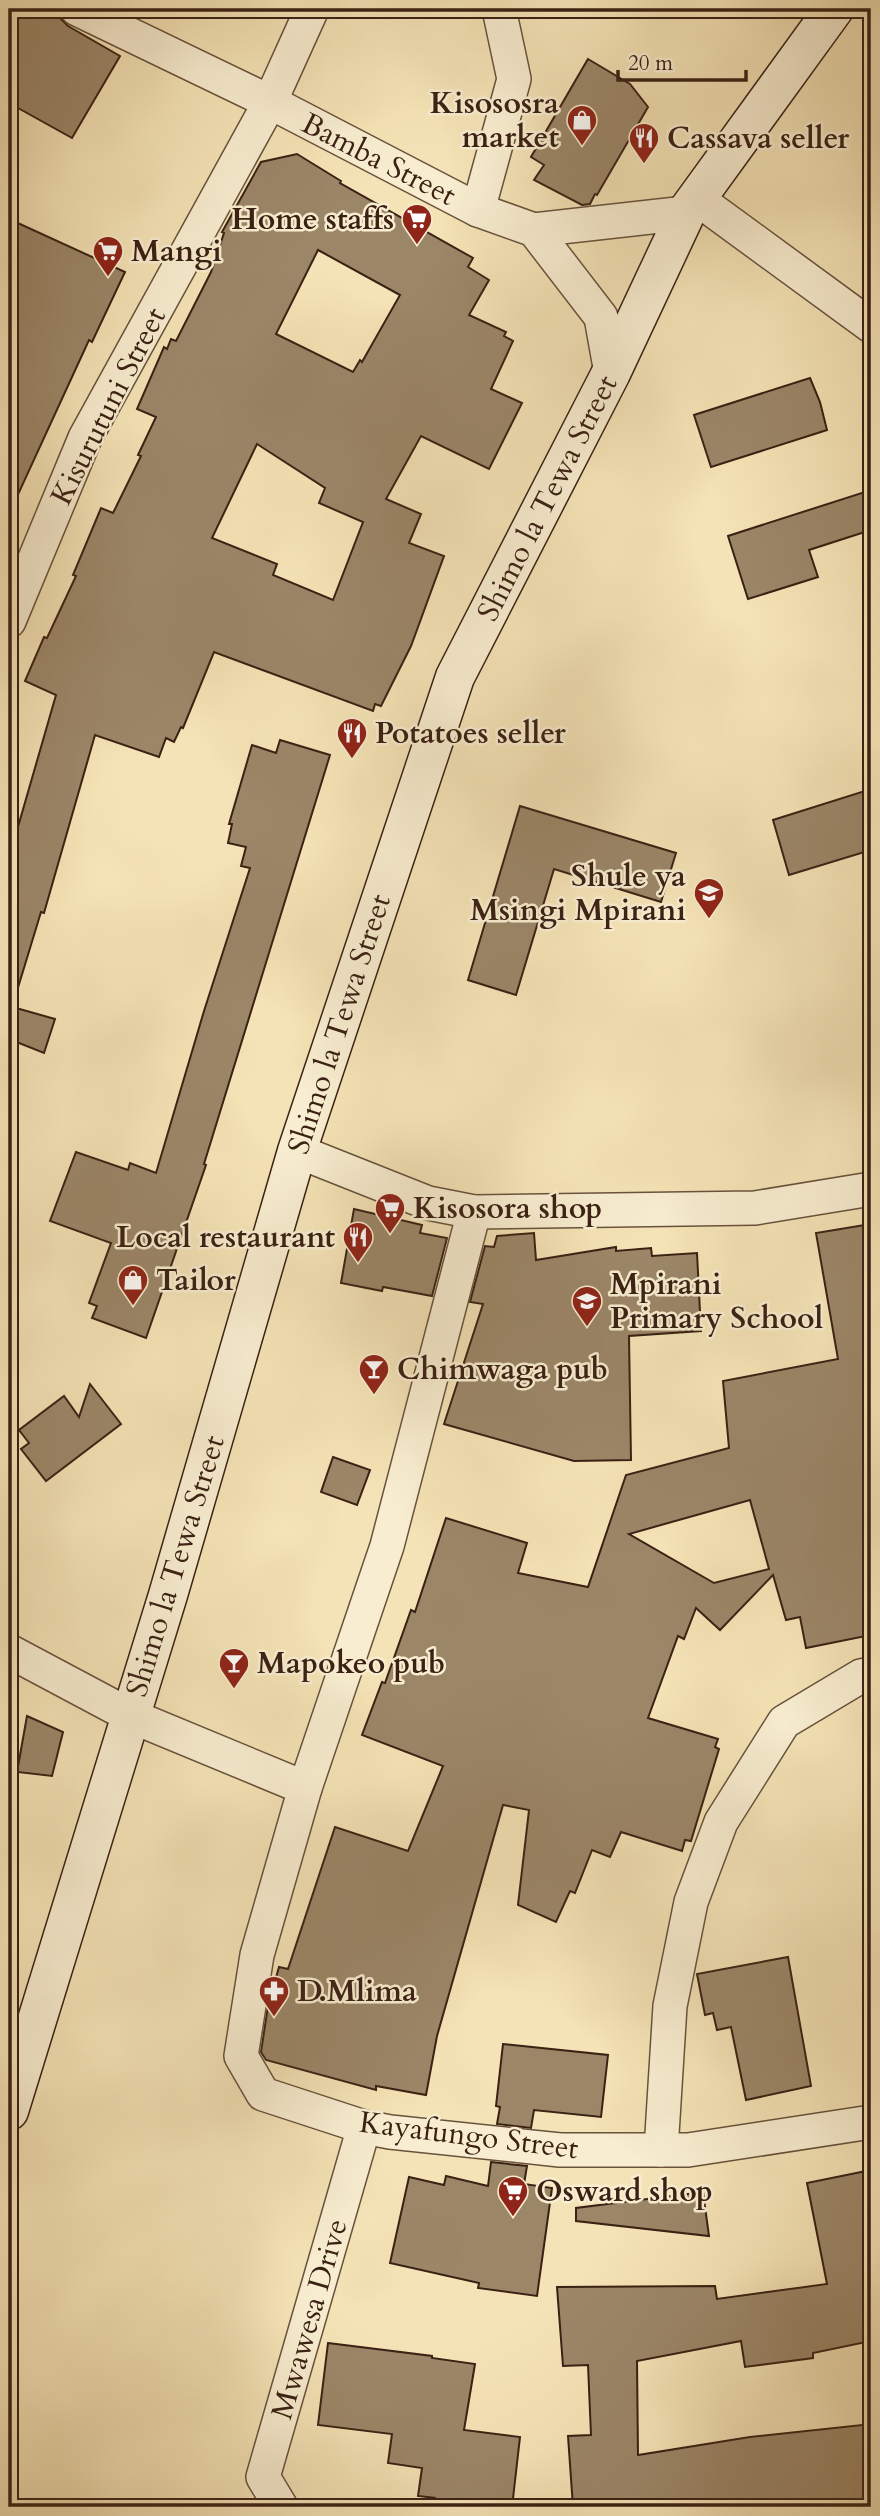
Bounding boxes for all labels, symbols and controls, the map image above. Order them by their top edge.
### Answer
scale bar [618,38,745,82]
text: 20 m [628,49,673,78]
place label: Kisososra market [430,83,559,158]
street label: Bamba Street [295,103,463,216]
shop icon: Kisososra market [565,103,599,147]
place label: Cassava seller [667,118,850,159]
restaurant icon: Cassava seller [627,121,661,165]
place label: Home staffs [231,199,394,240]
supermarket icon: Home staffs [400,202,434,246]
place label: Mangi [131,231,222,272]
supermarket icon: Mangi [91,234,125,278]
street label: Kisurutuni Street [41,300,176,512]
street label: Shimo la Tewa Street [468,368,627,628]
place label: Potatoes seller [375,713,567,754]
restaurant icon: Potatoes seller [335,716,369,760]
place label: Shule ya Msingi Mpirani [470,856,686,931]
school or university icon: Shule ya Msingi Mpirani [692,876,726,920]
street label: Shimo la Tewa Street [278,888,401,1159]
place label: Kisosora shop [413,1188,602,1229]
supermarket icon: Kisosora shop [373,1191,407,1235]
place label: Local restaurant [116,1217,335,1258]
restaurant icon: Local restaurant [341,1220,375,1264]
place label: Tailor [156,1260,237,1301]
shop icon: Tailor [116,1263,150,1307]
place label: Mpirani Primary School [610,1264,823,1339]
school or university icon: Mpirani Primary School [570,1284,604,1328]
place label: Chimwaga pub [397,1349,608,1390]
bar icon: Chimwaga pub [357,1352,391,1396]
street label: Shimo la Tewa Street [116,1430,235,1702]
place label: Mapokeo pub [257,1643,445,1684]
bar icon: Mapokeo pub [217,1646,251,1690]
place label: D.Mlima [297,1971,417,2012]
pharmacy icon: D.Mlima [257,1974,291,2018]
street label: Kayafungo Street [357,2102,581,2169]
place label: Osward shop [536,2171,713,2212]
supermarket icon: Osward shop [496,2174,530,2218]
street label: Mwawesa Drive [261,2214,358,2424]

